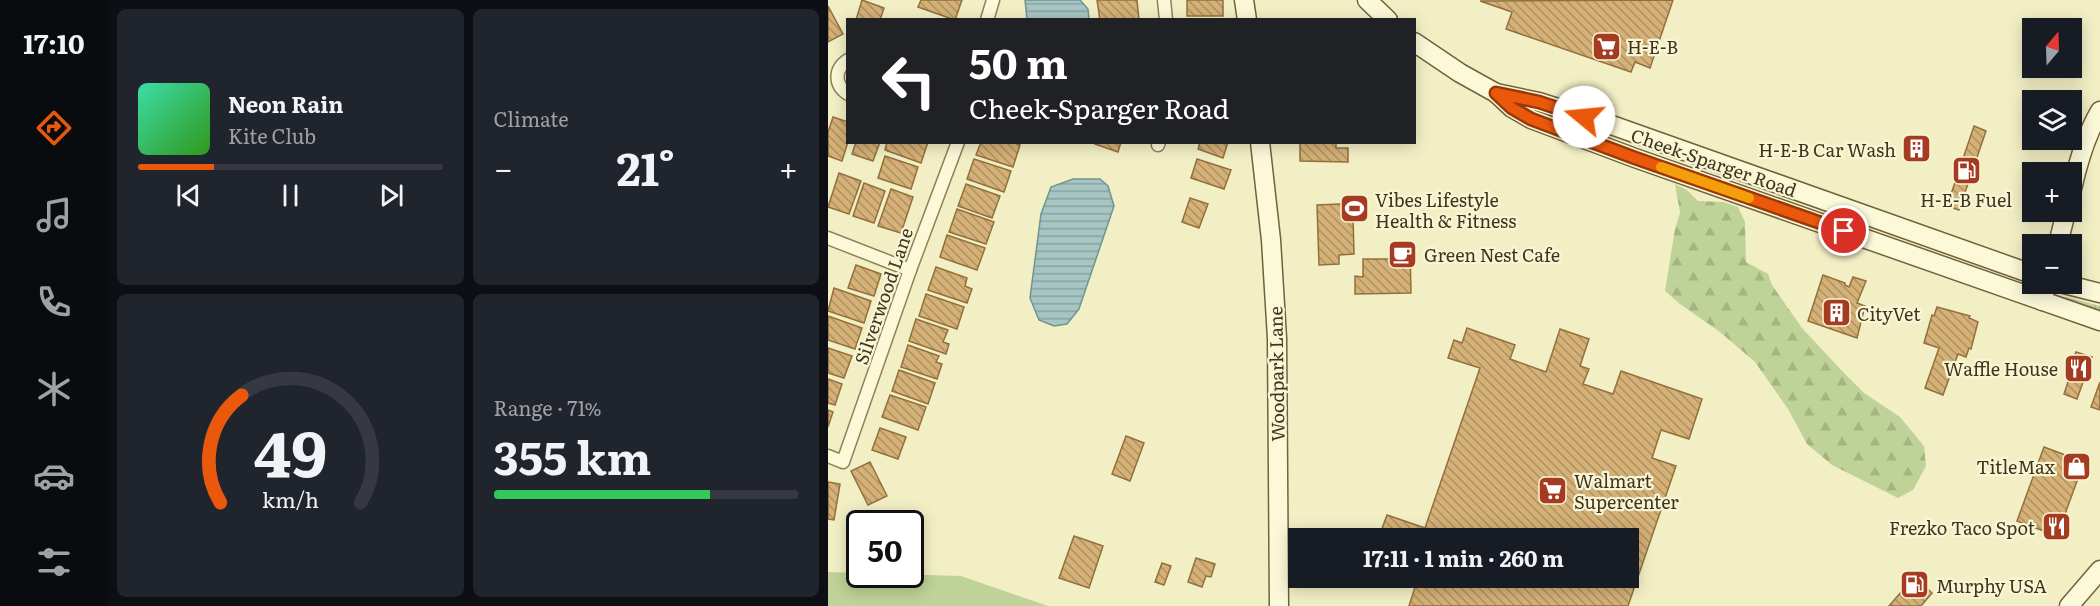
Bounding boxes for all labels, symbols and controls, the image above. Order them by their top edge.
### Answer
north arrow [2022,18,2082,78]
map controls [2022,18,2082,294]
text: 17:10 [23,22,85,62]
text: 50 m [969,30,1068,92]
supermarket icon: H-E-B [1590,30,1622,62]
place label: H-E-B [1627,33,1678,60]
icon: left [870,42,948,120]
position arrow [1552,85,1616,149]
text: Neon Rain [228,87,344,120]
text: Cheek-Sparger Road [969,87,1229,127]
button: layers [2022,90,2082,150]
text: Climate [494,103,569,133]
icon: directions [33,107,75,149]
text: Kite Club [228,120,316,150]
street label: Cheek-Sparger Road [1628,121,1800,203]
text: 21° [616,133,675,200]
building icon: H-E-B Car Wash [1901,133,1933,165]
place label: H-E-B Car Wash [1758,136,1896,163]
text: − [494,142,513,191]
text: + [779,142,798,191]
fuel station icon: H-E-B Fuel [1950,154,1982,186]
button: + [2022,162,2082,222]
icon: previous [172,179,205,212]
icon: pause [274,179,307,212]
icon: next [375,179,408,212]
place label: Vibes Lifestyle Health & Fitness [1375,186,1516,234]
place label: H-E-B Fuel [1920,186,2012,213]
sports icon: Vibes Lifestyle Health & Fitness [1338,193,1370,225]
icon: music [33,194,75,236]
pin [1818,205,1869,256]
icon: arrive [1827,214,1860,247]
street label: Silverwood Lane [847,224,919,368]
button: − [2022,234,2082,294]
cafe icon: Green Nest Cafe [1387,238,1419,270]
place label: Green Nest Cafe [1424,241,1560,268]
icon: phone [33,281,75,323]
building icon: CityVet [1820,297,1852,329]
place label: CityVet [1857,300,1921,327]
street label: Woodpark Lane [1261,306,1291,442]
restaurant icon: Waffle House [2063,352,2095,384]
place label: Waffle House [1944,355,2058,382]
icon: climate [33,368,75,410]
text: Range · 71% [494,392,601,422]
text: 49 [253,404,327,496]
text: 355 km [494,422,651,489]
shop icon: TitleMax [2060,450,2092,482]
place label: TitleMax [1976,453,2056,480]
icon: car [33,455,75,497]
place label: Walmart Supercenter [1574,467,1679,515]
supermarket icon: Walmart Supercenter [1537,474,1569,506]
text: km/h [262,483,319,515]
speed limit sign: 50 [846,510,924,588]
restaurant icon: Frezko Taco Spot [2040,511,2072,543]
place label: Frezko Taco Spot [1889,514,2036,541]
icon: filters [33,541,75,583]
text: 17:11 · 1 min · 260 m [1363,541,1564,574]
fuel station icon: Murphy USA [1899,569,1931,601]
place label: Murphy USA [1936,572,2047,599]

